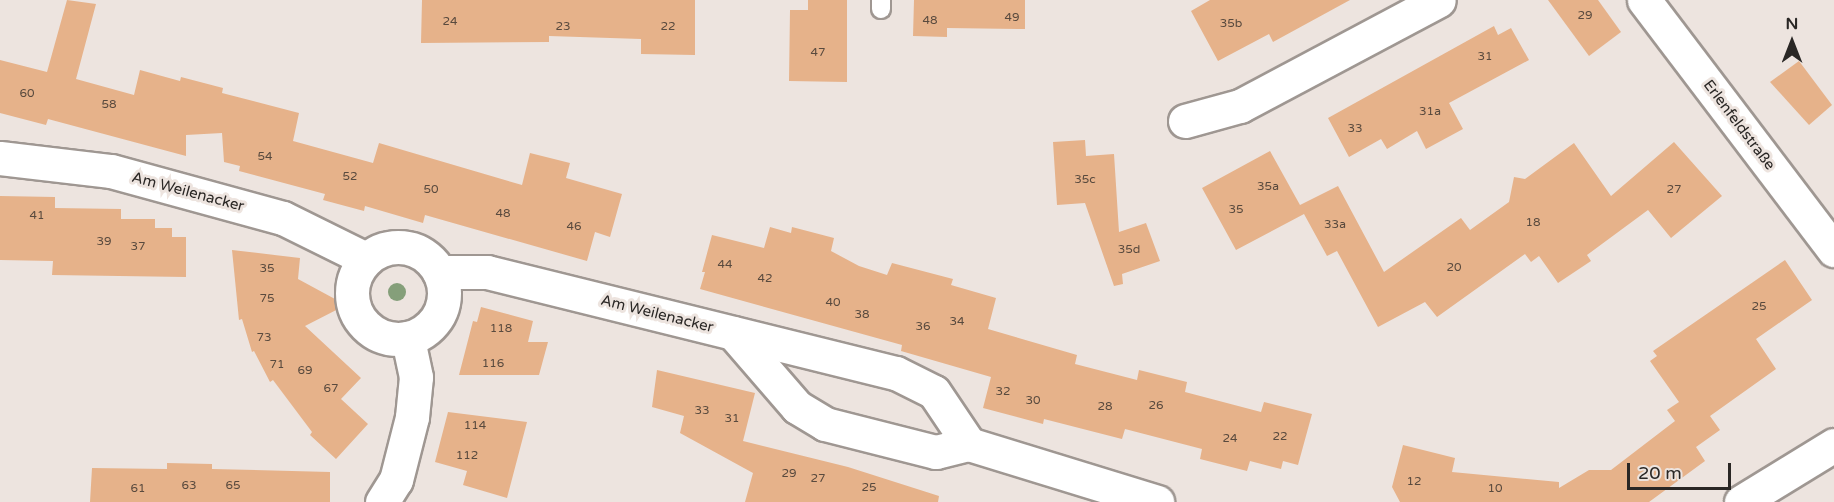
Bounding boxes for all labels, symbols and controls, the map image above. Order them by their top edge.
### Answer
house number: 29 [1577,9,1593,23]
house number: 49 [1004,11,1020,25]
north arrow [1762,12,1822,72]
house number: 48 [922,14,938,28]
text: N [1786,14,1798,34]
house number: 24 [442,15,458,29]
house number: 35b [1220,17,1242,31]
house number: 23 [555,20,571,34]
house number: 22 [660,20,676,34]
house number: 47 [810,46,826,60]
house number: 31 [1477,50,1493,64]
street label: Erlenfeldstraße [1699,76,1779,174]
house number: 60 [19,87,35,101]
house number: 58 [101,98,117,112]
house number: 31a [1419,105,1441,119]
house number: 33 [1347,122,1363,136]
house number: 54 [257,150,273,164]
street label: Am Weilenacker [130,168,246,216]
house number: 52 [342,170,358,184]
house number: 35c [1074,173,1096,187]
house number: 35a [1257,180,1279,194]
house number: 50 [423,183,439,197]
house number: 27 [1666,183,1682,197]
house number: 35 [1228,203,1244,217]
house number: 48 [495,207,511,221]
house number: 41 [29,209,45,223]
house number: 18 [1525,216,1541,230]
house number: 33a [1324,218,1346,232]
house number: 46 [566,220,582,234]
house number: 39 [96,235,112,249]
house number: 37 [130,240,146,254]
house number: 35d [1118,243,1140,257]
house number: 44 [717,258,733,272]
house number: 20 [1446,261,1462,275]
house number: 35 [259,262,275,276]
house number: 42 [757,272,773,286]
street label: Am Weilenacker [599,291,715,337]
house number: 75 [259,292,275,306]
house number: 40 [825,296,841,310]
house number: 25 [1751,300,1767,314]
house number: 38 [854,308,870,322]
house number: 34 [949,315,965,329]
house number: 36 [915,320,931,334]
house number: 118 [490,322,512,336]
house number: 73 [256,331,272,345]
house number: 116 [482,357,504,371]
house number: 71 [269,358,285,372]
house number: 69 [297,364,313,378]
house number: 67 [323,382,339,396]
house number: 32 [995,385,1011,399]
house number: 30 [1025,394,1041,408]
house number: 26 [1148,399,1164,413]
house number: 28 [1097,400,1113,414]
house number: 33 [694,404,710,418]
house number: 31 [724,412,740,426]
house number: 114 [464,419,486,433]
house number: 22 [1272,430,1288,444]
house number: 24 [1222,432,1238,446]
house number: 112 [456,449,478,463]
scale bar [1630,451,1734,489]
text: 20 m [1638,462,1682,484]
house number: 29 [781,467,797,481]
house number: 27 [810,472,826,486]
house number: 12 [1406,475,1422,489]
house number: 63 [181,479,197,493]
house number: 65 [225,479,241,493]
house number: 25 [861,481,877,495]
house number: 61 [130,482,146,496]
house number: 10 [1487,482,1503,496]

